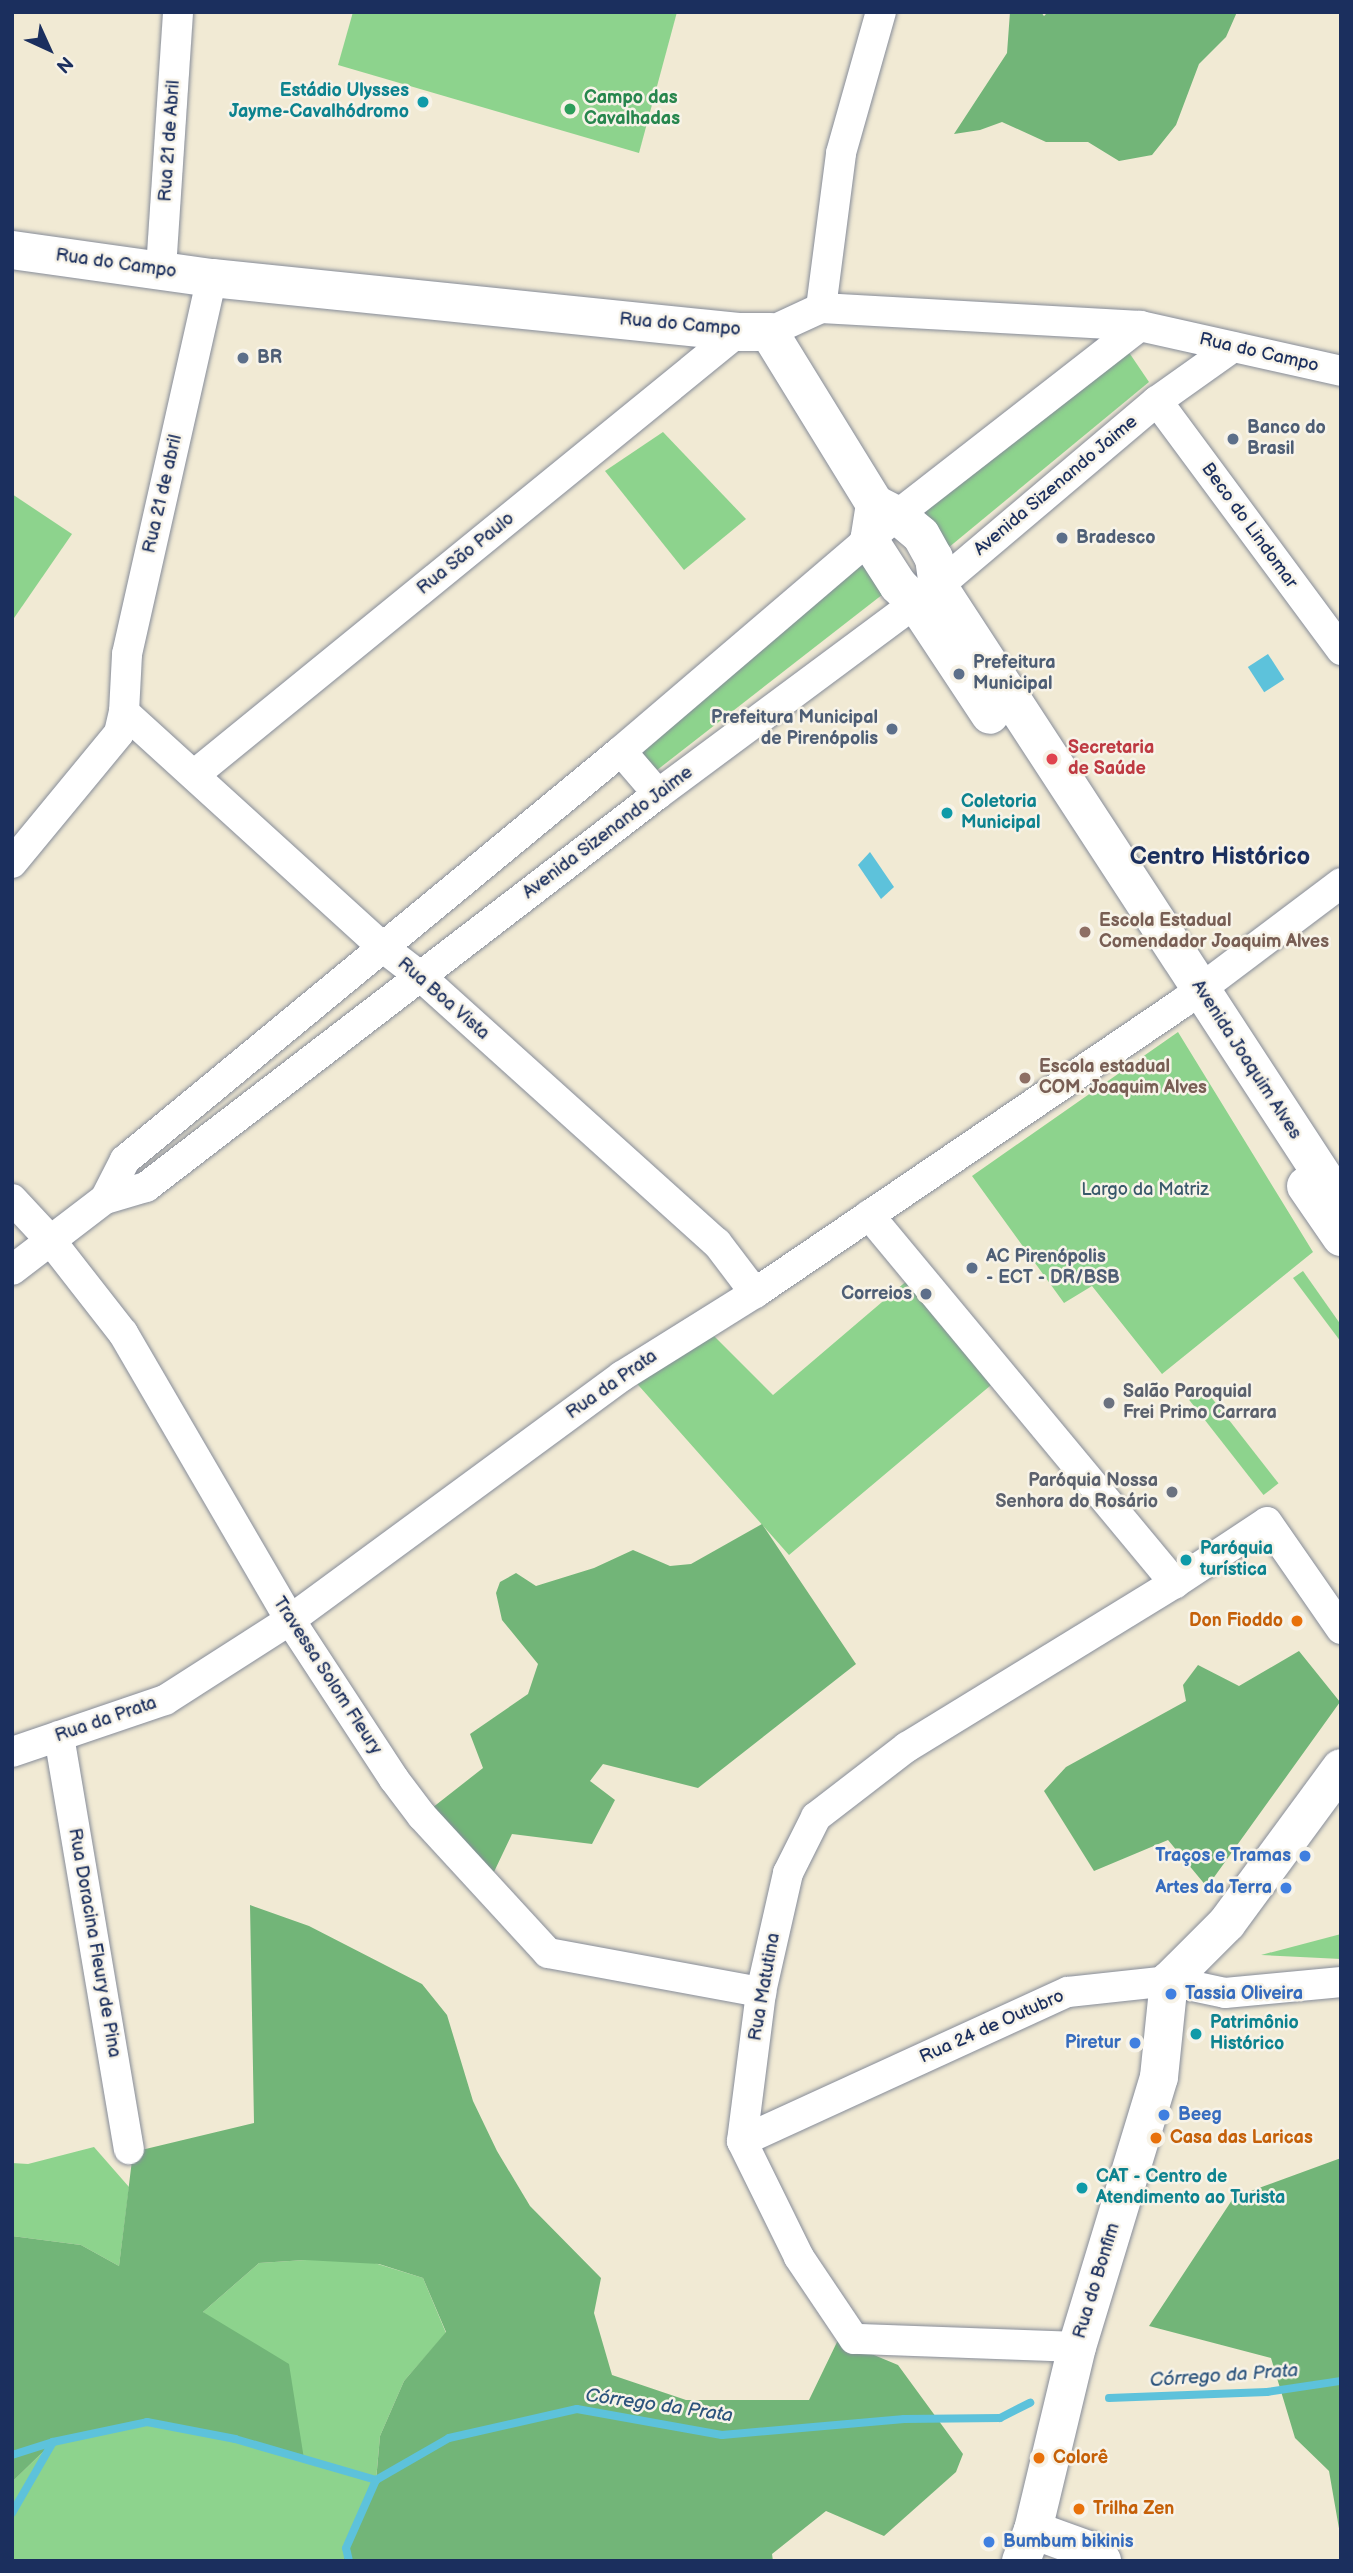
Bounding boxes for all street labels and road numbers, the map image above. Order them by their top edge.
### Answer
street label: Rua 21 de Abril [155,80,185,202]
street label: Rua do Campo [54,245,178,283]
street label: Rua do Campo [618,309,742,341]
street label: Rua do Campo [1197,329,1321,377]
street label: Avenida Sizenando Jaime [969,411,1143,561]
street label: Rua 21 de abril [139,433,187,555]
street label: Beco do Lindomar [1196,459,1302,593]
street label: Rua São Paulo [413,508,519,600]
street label: Avenida Sizenando Jaime [518,762,698,904]
street label: Rua Boa Vista [393,953,493,1045]
street label: Avenida Joaquim Alves [1186,976,1306,1144]
street label: Rua da Prata [562,1346,662,1424]
street label: Travessa Solom Fleury [268,1593,386,1759]
street label: Rua da Prata [52,1693,160,1747]
street label: Rua Doracina Fleury de Pina [63,1826,125,2060]
street label: Rua Matutina [745,1931,785,2043]
street label: Rua 24 de Outubro [917,1985,1067,2069]
street label: Rua do Bonfim [1069,2221,1125,2341]

